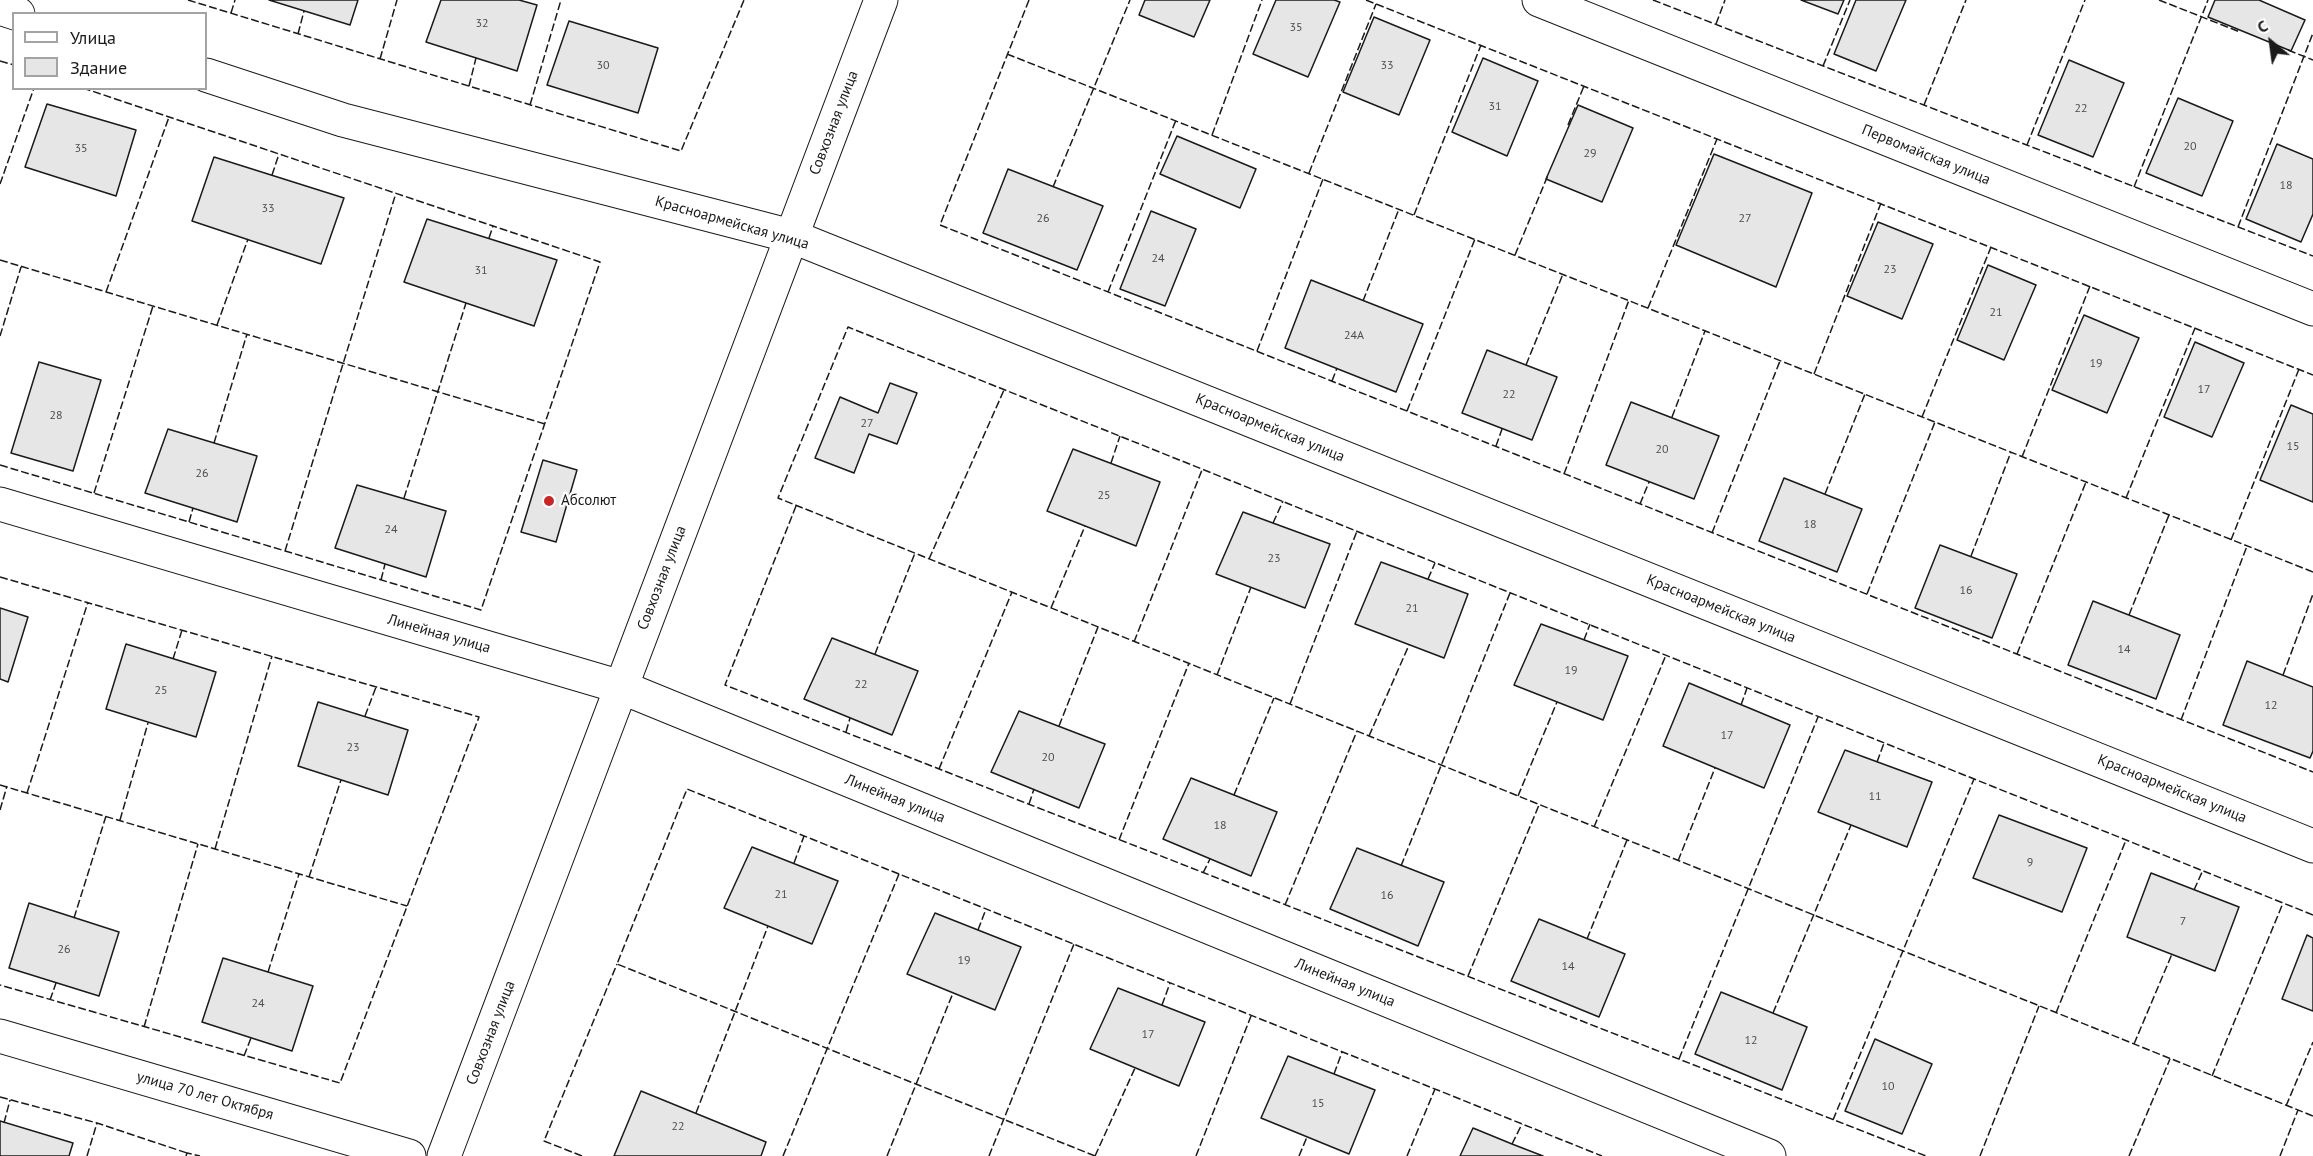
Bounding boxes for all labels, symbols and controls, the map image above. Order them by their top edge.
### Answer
legend [12,12,207,90]
north arrow [2241,12,2301,72]
text: С [2254,15,2271,37]
house number: 32 [475,17,489,31]
house number: 35 [1289,21,1303,35]
text: Улица [70,26,116,49]
text: Здание [70,56,127,79]
house number: 30 [596,59,610,73]
house number: 33 [1380,59,1394,73]
street label: Совхозная улица [806,68,862,178]
house number: 31 [1488,100,1502,114]
house number: 22 [2074,102,2088,116]
street label: Первомайская улица [1859,121,1993,189]
house number: 20 [2183,140,2197,154]
house number: 35 [74,142,88,156]
house number: 29 [1583,147,1597,161]
house number: 18 [2279,179,2293,193]
street label: Красноармейская улица [653,192,811,254]
house number: 33 [261,202,275,216]
house number: 26 [1036,212,1050,226]
house number: 27 [1738,212,1752,226]
house number: 24 [1151,252,1165,266]
house number: 23 [1883,263,1897,277]
house number: 31 [474,264,488,278]
house number: 21 [1989,306,2003,320]
house number: 24А [1344,329,1364,343]
house number: 19 [2089,357,2103,371]
house number: 17 [2197,383,2211,397]
house number: 22 [1502,388,1516,402]
street label: Красноармейская улица [1193,390,1347,466]
house number: 28 [49,409,63,423]
house number: 27 [860,417,874,431]
house number: 15 [2286,440,2300,454]
house number: 20 [1655,443,1669,457]
house number: 26 [195,467,209,481]
house number: 25 [1097,489,1111,503]
place label: Абсолют [561,492,616,510]
marker: Абсолют [542,494,556,508]
house number: 18 [1803,518,1817,532]
house number: 24 [384,523,398,537]
street label: Совхозная улица [634,523,690,633]
house number: 23 [1267,552,1281,566]
street label: Красноармейская улица [1644,571,1798,647]
house number: 16 [1959,584,1973,598]
house number: 21 [1405,602,1419,616]
street label: Линейная улица [385,611,493,657]
house number: 14 [2117,643,2131,657]
house number: 19 [1564,664,1578,678]
house number: 22 [854,678,868,692]
house number: 25 [154,684,168,698]
house number: 12 [2264,699,2278,713]
house number: 17 [1720,729,1734,743]
house number: 23 [346,741,360,755]
house number: 20 [1041,751,1055,765]
street label: Красноармейская улица [2095,751,2249,827]
street label: Линейная улица [842,771,948,827]
house number: 11 [1868,790,1882,804]
house number: 18 [1213,819,1227,833]
house number: 9 [2027,856,2033,870]
house number: 21 [774,888,788,902]
house number: 16 [1380,889,1394,903]
house number: 7 [2180,915,2186,929]
house number: 26 [57,943,71,957]
house number: 19 [957,954,971,968]
street label: Линейная улица [1292,955,1398,1011]
house number: 14 [1561,960,1575,974]
street label: Совхозная улица [463,978,519,1088]
house number: 24 [251,997,265,1011]
house number: 17 [1141,1028,1155,1042]
house number: 12 [1744,1034,1758,1048]
street label: улица 70 лет Октября [135,1068,275,1124]
house number: 10 [1881,1080,1895,1094]
house number: 15 [1311,1097,1325,1111]
house number: 22 [671,1120,685,1134]

